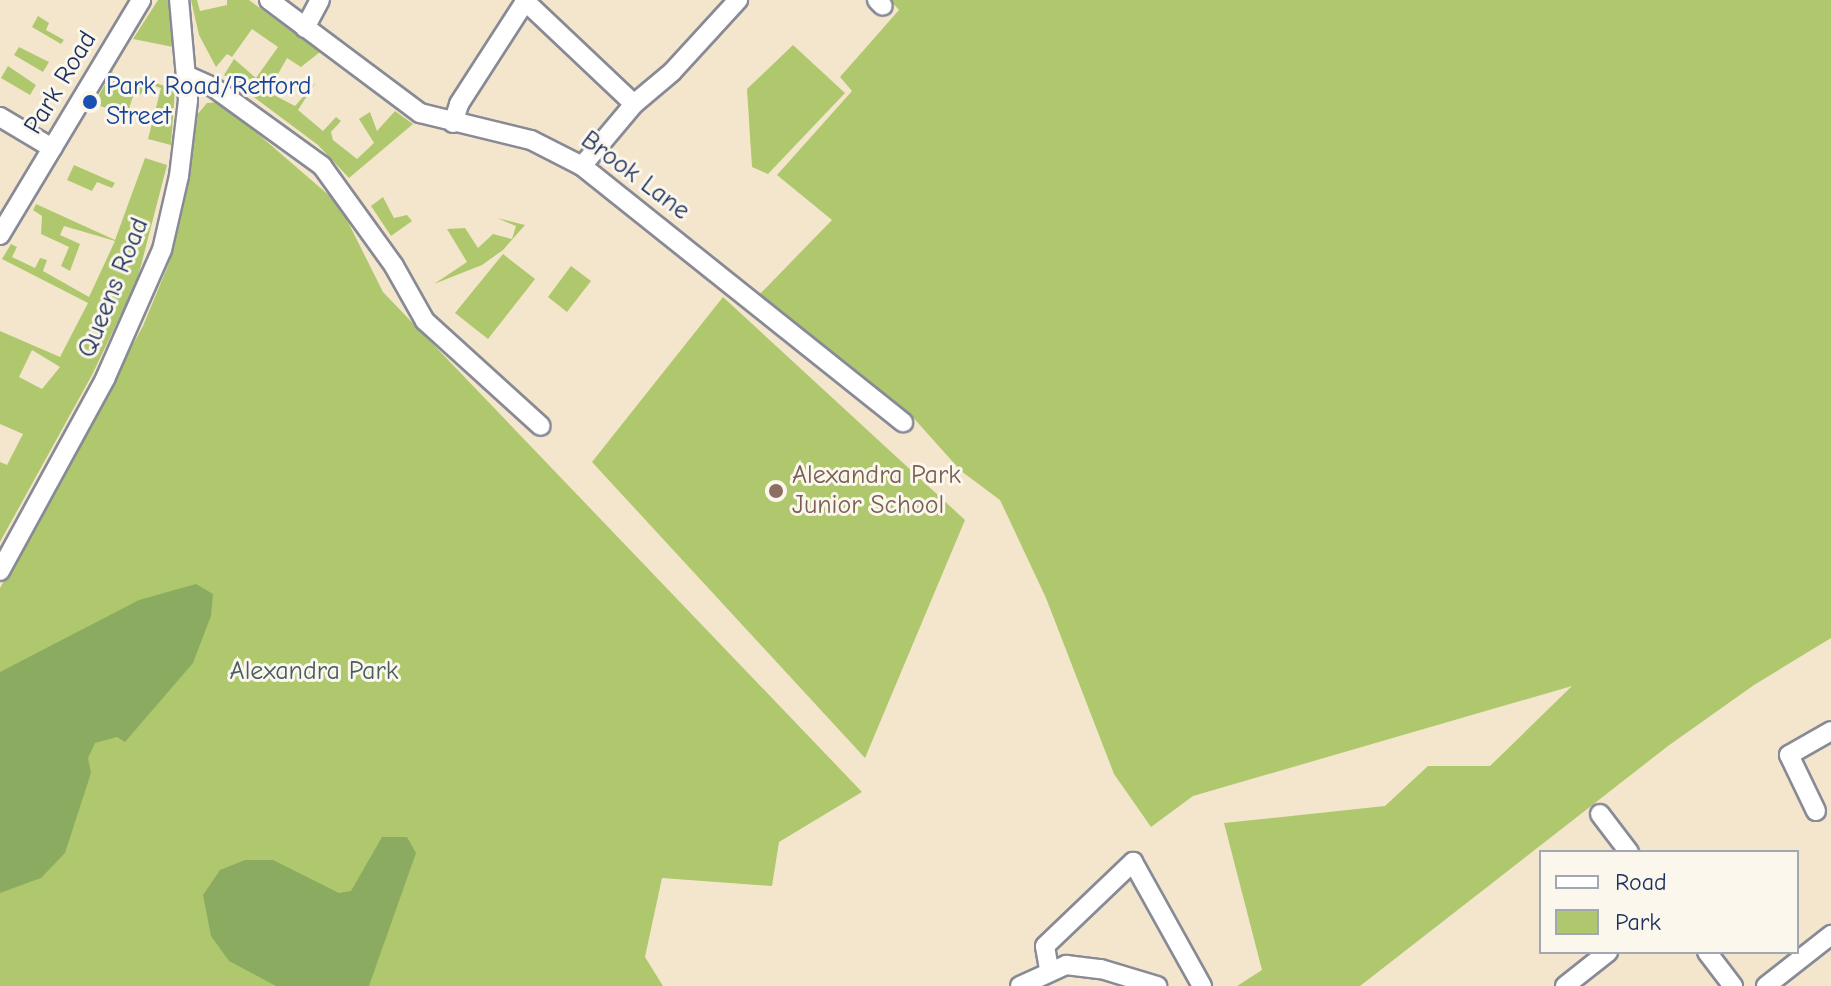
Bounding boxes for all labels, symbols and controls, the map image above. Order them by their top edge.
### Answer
street label: Park Road [18,26,104,140]
place label: Park Road/Retford Street [106,71,311,132]
marker: Park Road/Retford Street [81,93,99,111]
street label: Brook Lane [574,125,696,227]
street label: Queens Road [72,214,156,362]
place label: Alexandra Park Junior School [792,460,961,522]
marker: Alexandra Park Junior School [767,482,785,500]
park label: Alexandra Park [230,656,398,688]
legend [1539,850,1799,954]
text: Road [1615,868,1667,896]
text: Park [1615,908,1661,936]

